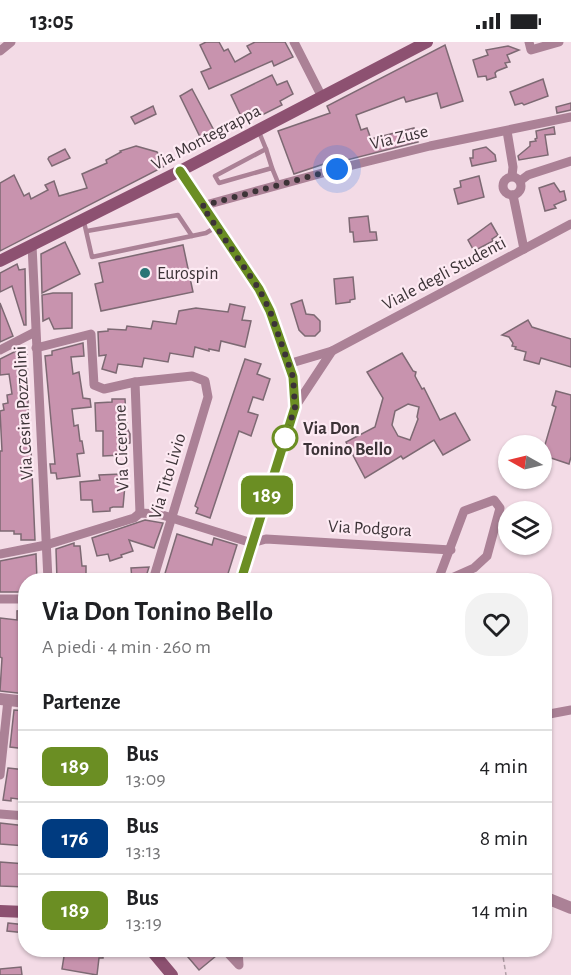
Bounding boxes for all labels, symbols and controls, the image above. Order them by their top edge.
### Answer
text: 13:05 [30,10,73,32]
street label: Via Montegrappa [149,102,264,174]
street label: Via Zuse [368,123,430,153]
your location [322,154,352,184]
street label: Viale degli Studenti [380,234,509,314]
place label: Eurospin [157,265,218,283]
marker: Eurospin [138,266,152,280]
street label: Via Cesira Pozzolini [12,346,36,480]
street label: Via Cicerone [111,404,133,492]
place label: Via Don Tonino Bello [303,420,392,459]
marker: Via Don Tonino Bello [272,425,298,451]
street label: Via Tito Livio [146,431,190,521]
north arrow [498,435,552,489]
map controls [498,435,552,555]
line badge: 189 [232,476,302,514]
text: 189 [253,485,281,506]
button: layers [498,501,552,555]
street label: Via Podgora [328,518,412,540]
button: heart [465,593,528,656]
text: Via Don Tonino Bello [42,598,273,626]
text: A piedi · 4 min · 260 m [42,637,211,657]
text: Partenze [42,691,121,713]
text: Bus [126,743,159,765]
text: 4 min [480,755,528,777]
text: 189 [61,756,89,777]
text: 13:09 [126,769,166,789]
text: Bus [126,815,159,837]
text: 8 min [480,827,528,849]
text: 176 [62,828,88,849]
text: 13:13 [126,841,161,861]
text: Bus [126,887,159,909]
text: 14 min [472,899,528,921]
text: 189 [61,900,89,921]
text: 13:19 [126,913,162,933]

